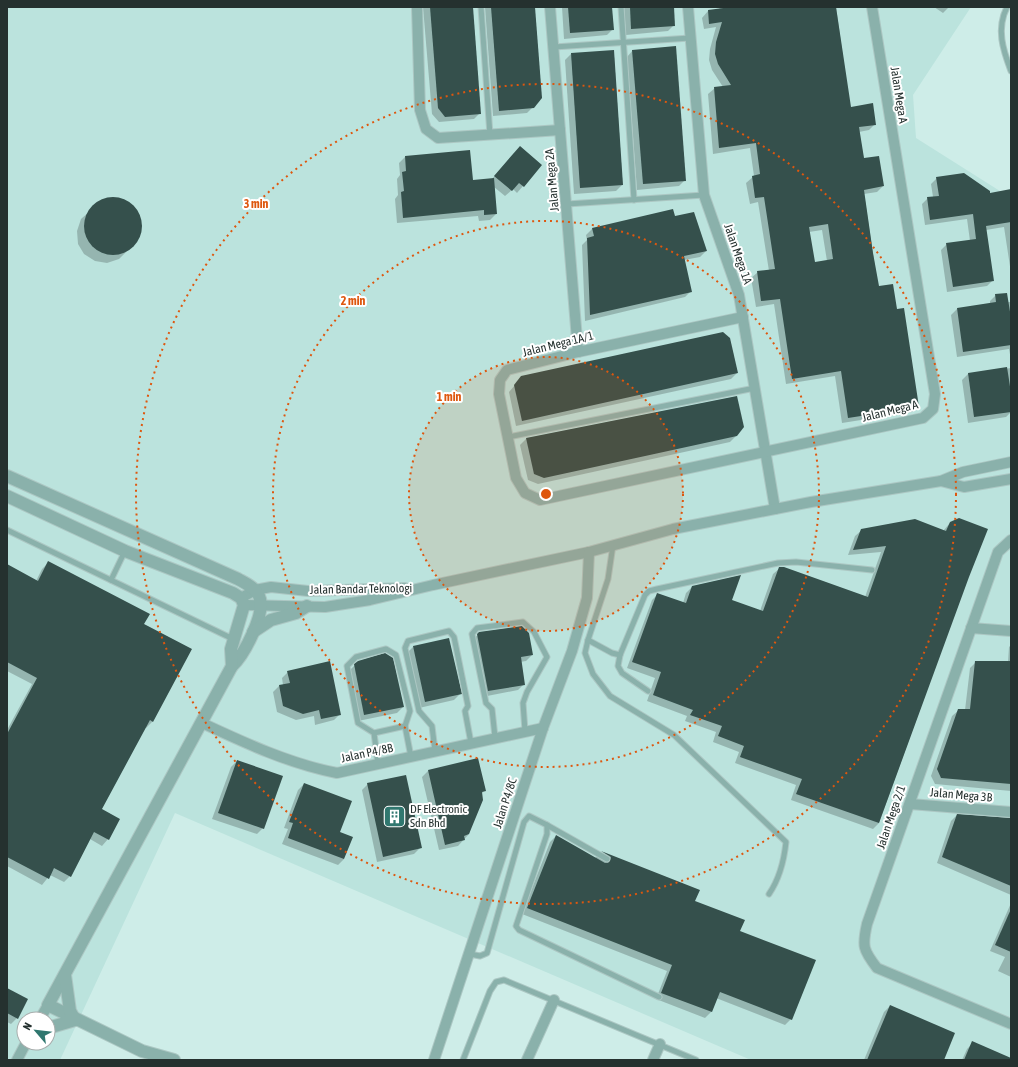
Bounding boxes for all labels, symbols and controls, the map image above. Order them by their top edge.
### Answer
street label: Jalan Mega A [888,66,910,124]
street label: Jalan Mega 2A [542,148,562,212]
text: 3 min [244,197,268,211]
street label: Jalan Mega 1A [721,222,755,286]
text: 2 min [341,294,365,308]
street label: Jalan Mega 1A/1 [521,328,595,360]
text: 1 min [437,390,461,404]
street label: Jalan Mega A [861,397,920,425]
centre of rings [539,487,553,501]
street label: Jalan Bandar Teknologi [310,581,412,597]
street label: Jalan P4/8B [340,741,394,765]
street label: Jalan P4/8C [490,775,520,830]
street label: Jalan Mega 2/1 [874,783,909,851]
street label: Jalan Mega 3B [929,785,993,805]
place label: DF Electronic Sdn Bhd [410,802,467,830]
building icon: DF Electronic Sdn Bhd [381,803,407,829]
north arrow [16,1011,56,1051]
text: N [20,1021,34,1032]

